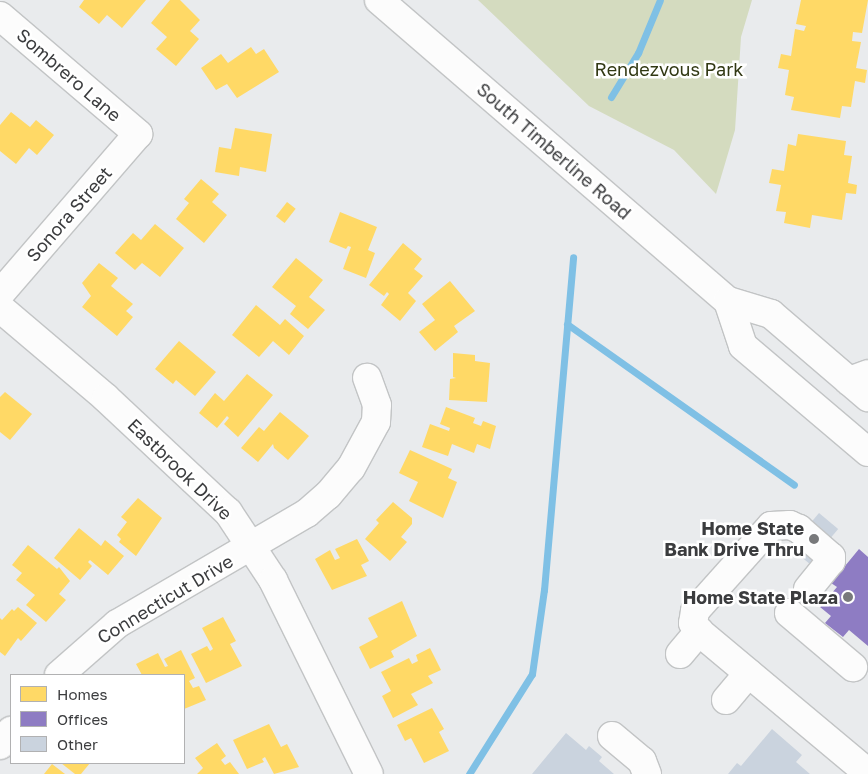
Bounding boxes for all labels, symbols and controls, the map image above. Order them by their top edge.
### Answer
street label: Sombrero Lane [13,24,125,126]
park label: Rendezvous Park [595,58,743,80]
street label: South Timberline Road [473,78,635,224]
street label: Sonora Street [22,162,116,266]
street label: Eastbrook Drive [123,414,237,524]
place label: Home State Bank Drive Thru [664,518,804,560]
marker: Home State Bank Drive Thru [808,533,820,545]
street label: Connecticut Drive [93,550,237,648]
place label: Home State Plaza [683,586,838,608]
marker: Home State Plaza [842,591,854,603]
legend [10,674,185,764]
text: Homes [57,685,107,703]
text: Offices [57,710,108,728]
text: Other [57,735,98,753]

